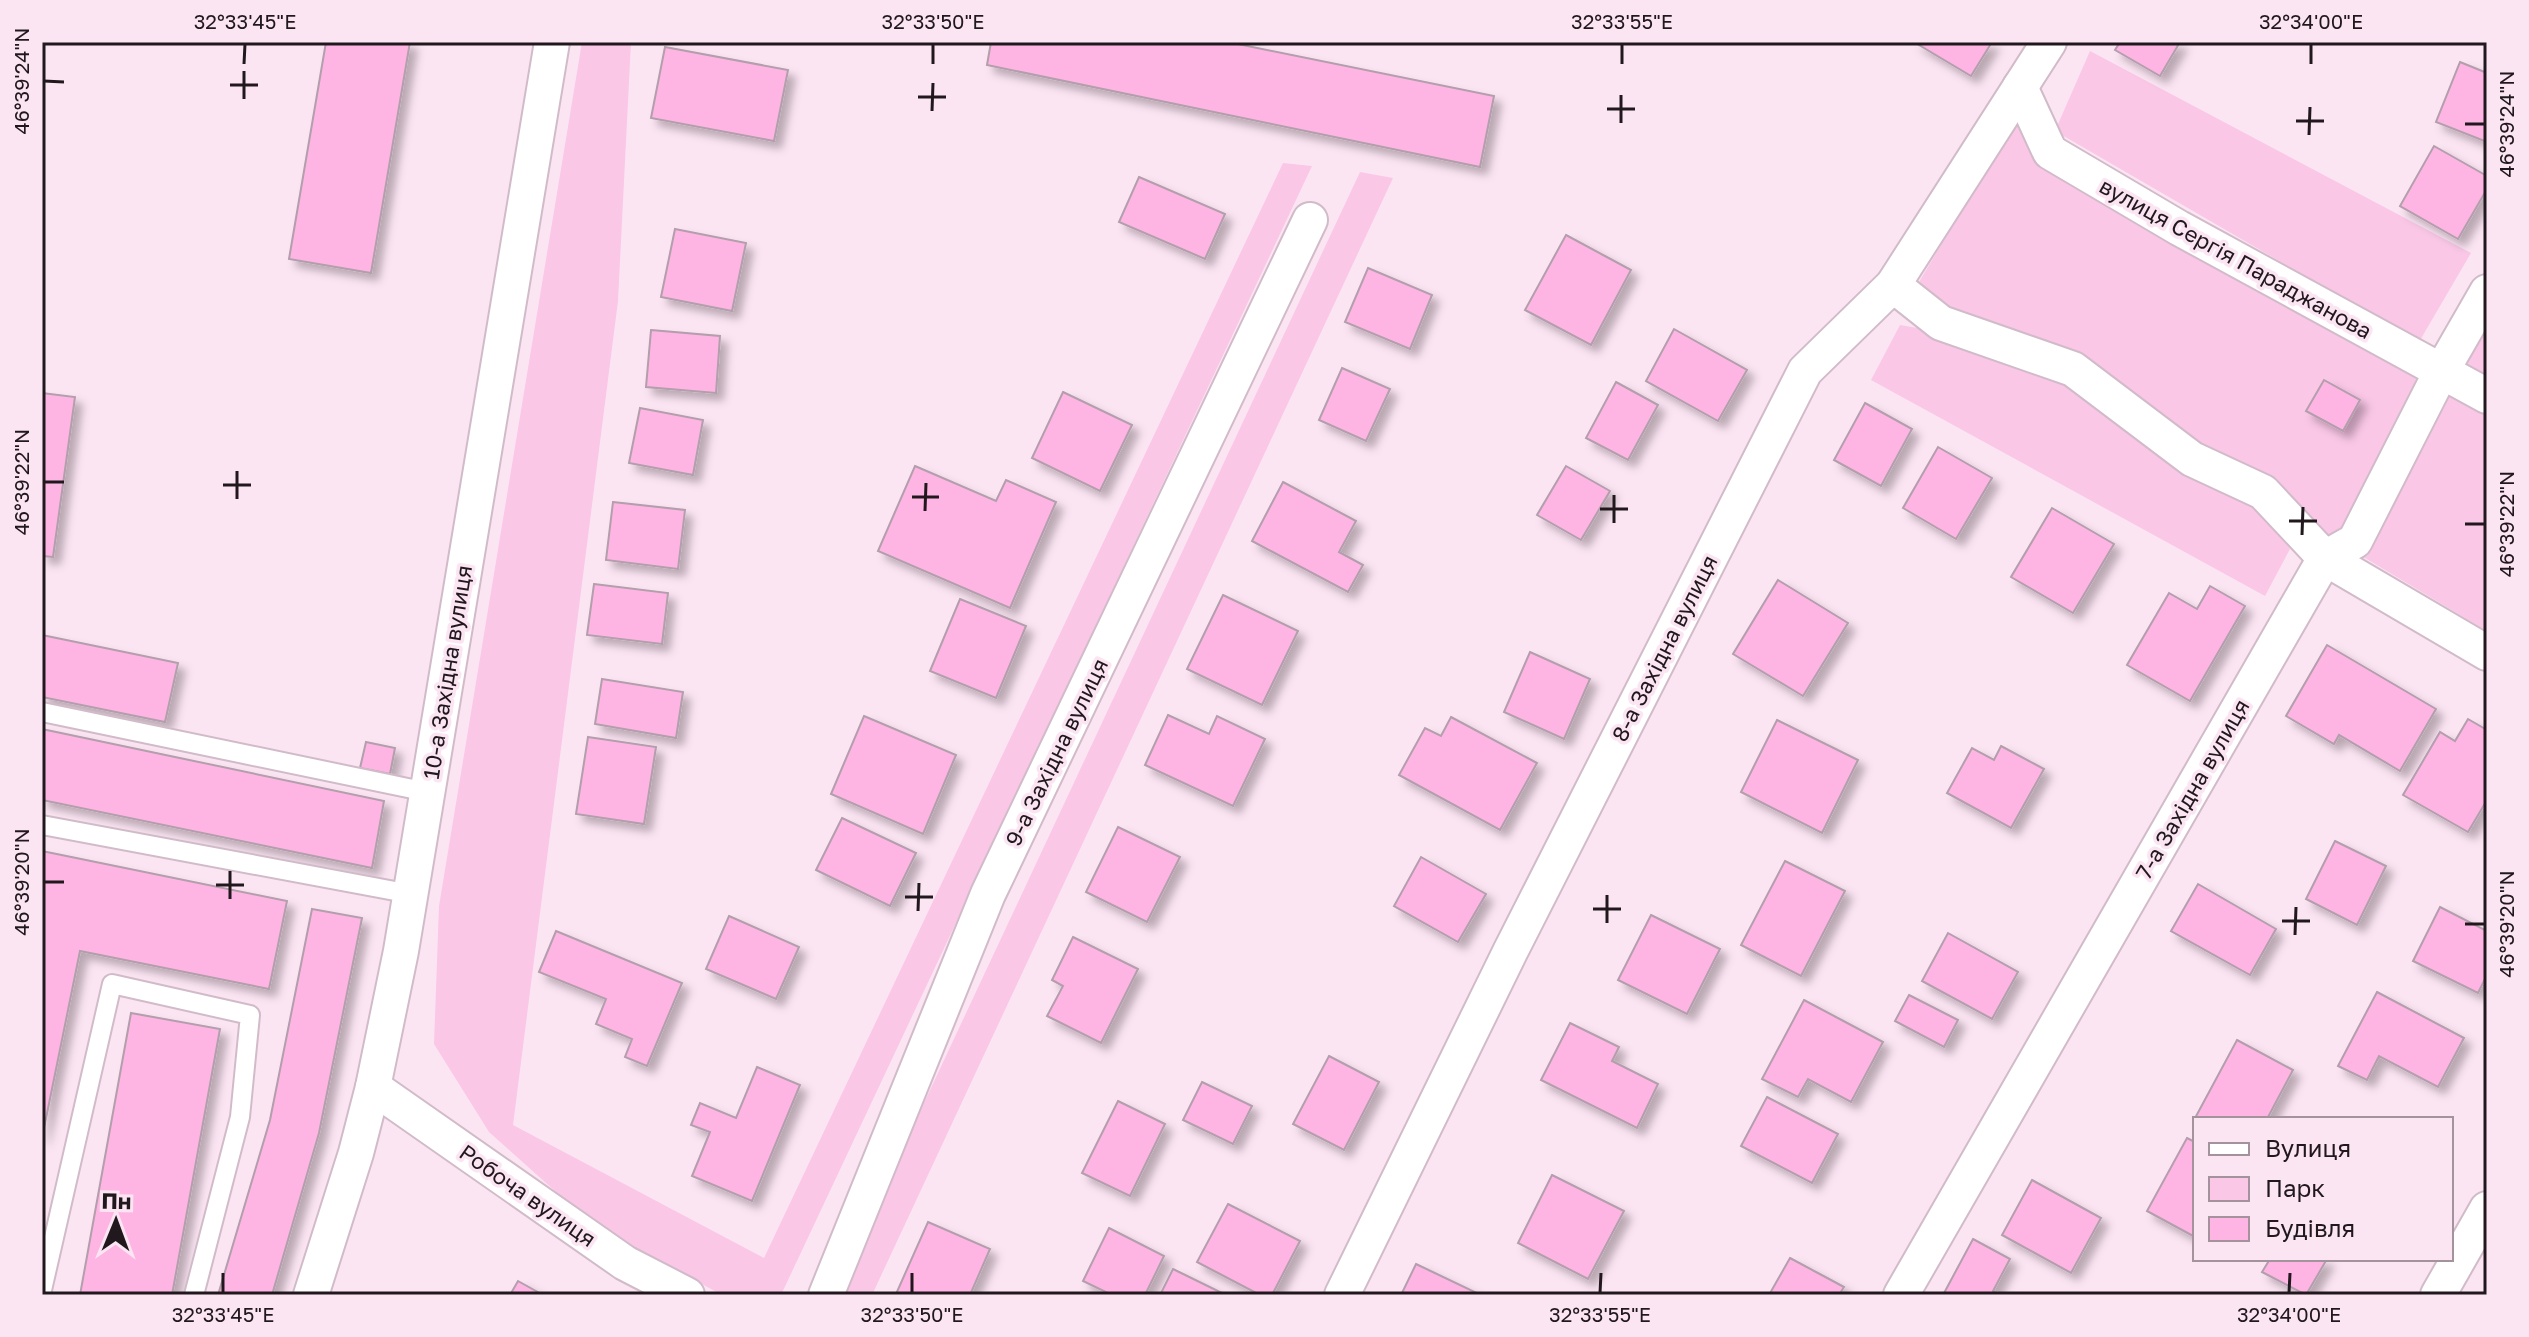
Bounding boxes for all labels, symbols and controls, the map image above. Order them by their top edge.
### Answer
text: 32°33'45"E [194,9,296,33]
text: 32°33'50"E [882,9,984,33]
text: 32°33'55"E [1571,9,1673,33]
text: 32°34'00"E [2259,9,2363,33]
text: 46°39'24"N [9,27,33,135]
text: 46°39'24"N [2494,70,2518,178]
street label: вулиця Сергія Параджанова [2095,172,2377,344]
text: 46°39'22"N [9,429,33,535]
text: 46°39'22"N [2494,471,2518,577]
street label: 8-а Західна вулиця [1605,550,1723,746]
street label: 10-а Західна вулиця [417,563,477,781]
street label: 9-а Західна вулиця [999,654,1113,850]
street label: 7-а Західна вулиця [2129,694,2255,884]
text: 46°39'20"N [9,828,33,936]
text: 46°39'20"N [2494,870,2518,978]
legend [2193,1117,2453,1261]
text: Вулиця [2265,1133,2351,1162]
street label: Робоча вулиця [455,1138,601,1252]
text: Парк [2265,1173,2325,1202]
north arrow [76,1181,156,1261]
text: Пн [101,1187,132,1214]
text: Будівля [2265,1213,2355,1242]
text: 32°33'45"E [172,1302,274,1326]
text: 32°33'50"E [861,1302,963,1326]
text: 32°33'55"E [1549,1302,1651,1326]
text: 32°34'00"E [2237,1302,2341,1326]

